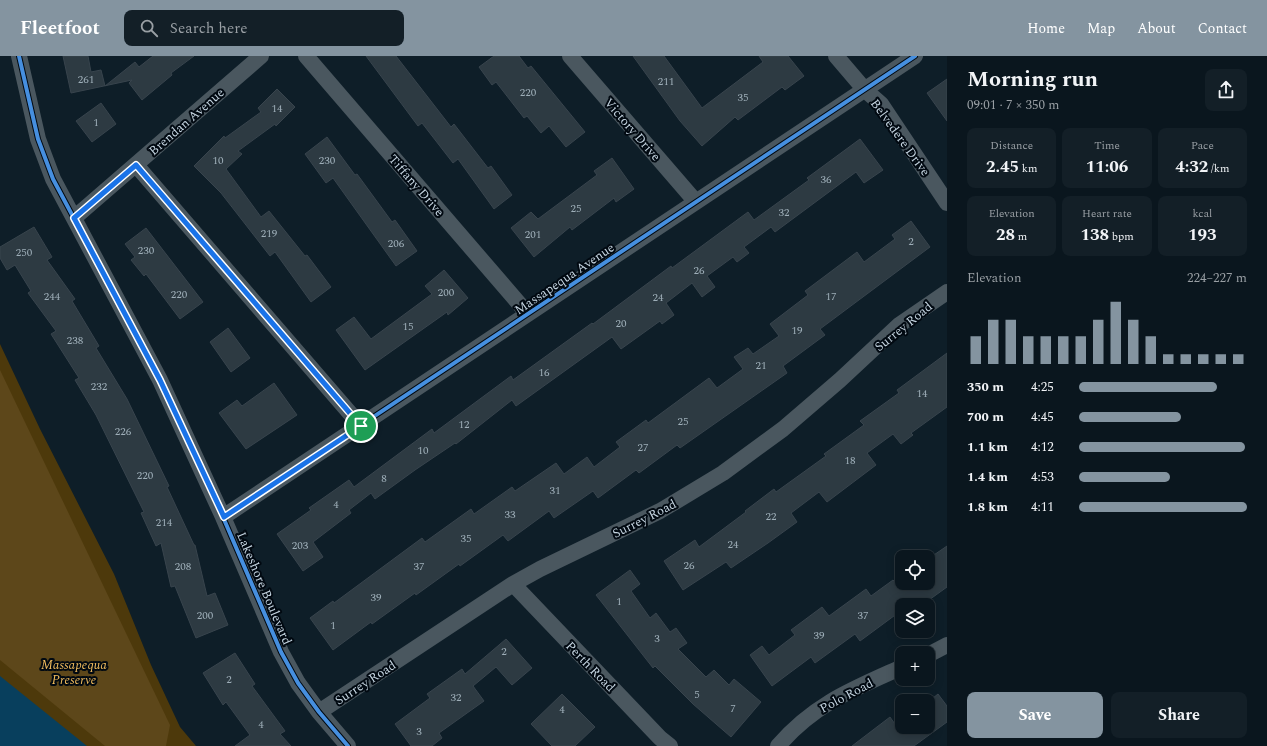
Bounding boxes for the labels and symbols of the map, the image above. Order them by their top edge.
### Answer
house number: 261 [78,71,94,88]
house number: 211 [658,73,674,90]
street label: Brendan Avenue [144,83,229,160]
house number: 220 [520,84,537,101]
house number: 35 [738,89,749,106]
street label: Victory Drive [599,94,665,166]
street label: Belvedere Drive [865,95,935,180]
house number: 14 [272,100,283,117]
house number: 1 [93,114,99,131]
street label: Tiffany Drive [383,150,449,221]
house number: 10 [213,152,224,169]
house number: 230 [319,152,336,169]
house number: 36 [821,171,832,188]
house number: 25 [571,200,582,217]
house number: 32 [779,204,790,221]
house number: 219 [261,225,278,242]
house number: 201 [525,226,541,243]
house number: 2 [908,233,914,250]
house number: 206 [388,235,405,252]
street label: Massapequa Avenue [510,238,619,320]
house number: 230 [138,242,155,259]
house number: 250 [16,244,33,261]
house number: 26 [694,262,705,279]
house number: 200 [438,284,455,301]
house number: 220 [171,286,188,303]
house number: 244 [44,288,61,305]
house number: 17 [826,288,837,305]
house number: 24 [653,289,664,306]
street label: Surrey Road [870,297,937,356]
house number: 20 [616,315,627,332]
house number: 15 [403,318,414,335]
house number: 19 [792,322,803,339]
house number: 238 [67,332,84,349]
house number: 21 [756,357,767,374]
house number: 16 [539,364,550,381]
house number: 232 [91,378,108,395]
house number: 14 [917,385,928,402]
pin [344,409,378,443]
house number: 25 [678,413,689,430]
house number: 12 [459,416,470,433]
house number: 226 [115,423,132,440]
house number: 27 [638,439,649,456]
house number: 10 [418,442,429,459]
house number: 18 [845,452,856,469]
house number: 220 [137,467,154,484]
house number: 8 [381,470,387,487]
house number: 31 [550,482,561,499]
street label: Surrey Road [609,494,680,544]
house number: 4 [333,496,339,513]
house number: 33 [505,506,516,523]
house number: 22 [766,508,777,525]
house number: 214 [156,514,173,531]
street label: Lakeshore Boulevard [231,529,297,648]
house number: 35 [461,530,472,547]
house number: 24 [728,536,739,553]
house number: 203 [292,537,309,554]
house number: 26 [684,557,695,574]
house number: 208 [175,558,192,575]
house number: 37 [414,558,425,575]
house number: 39 [371,589,382,606]
house number: 1 [616,593,622,610]
house number: 200 [197,607,214,624]
house number: 37 [858,607,869,624]
house number: 1 [330,617,336,634]
house number: 39 [814,627,825,644]
house number: 3 [654,630,660,647]
street label: Perth Road [561,637,620,697]
house number: 2 [501,643,507,660]
park label: Massapequa Preserve [41,655,107,690]
street label: Surrey Road [331,655,400,710]
house number: 2 [226,671,232,688]
street label: Polo Road [816,673,877,718]
house number: 5 [694,686,700,703]
house number: 32 [451,689,462,706]
house number: 7 [730,700,736,717]
house number: 4 [559,701,565,718]
house number: 4 [258,716,264,733]
house number: 3 [416,723,422,740]

